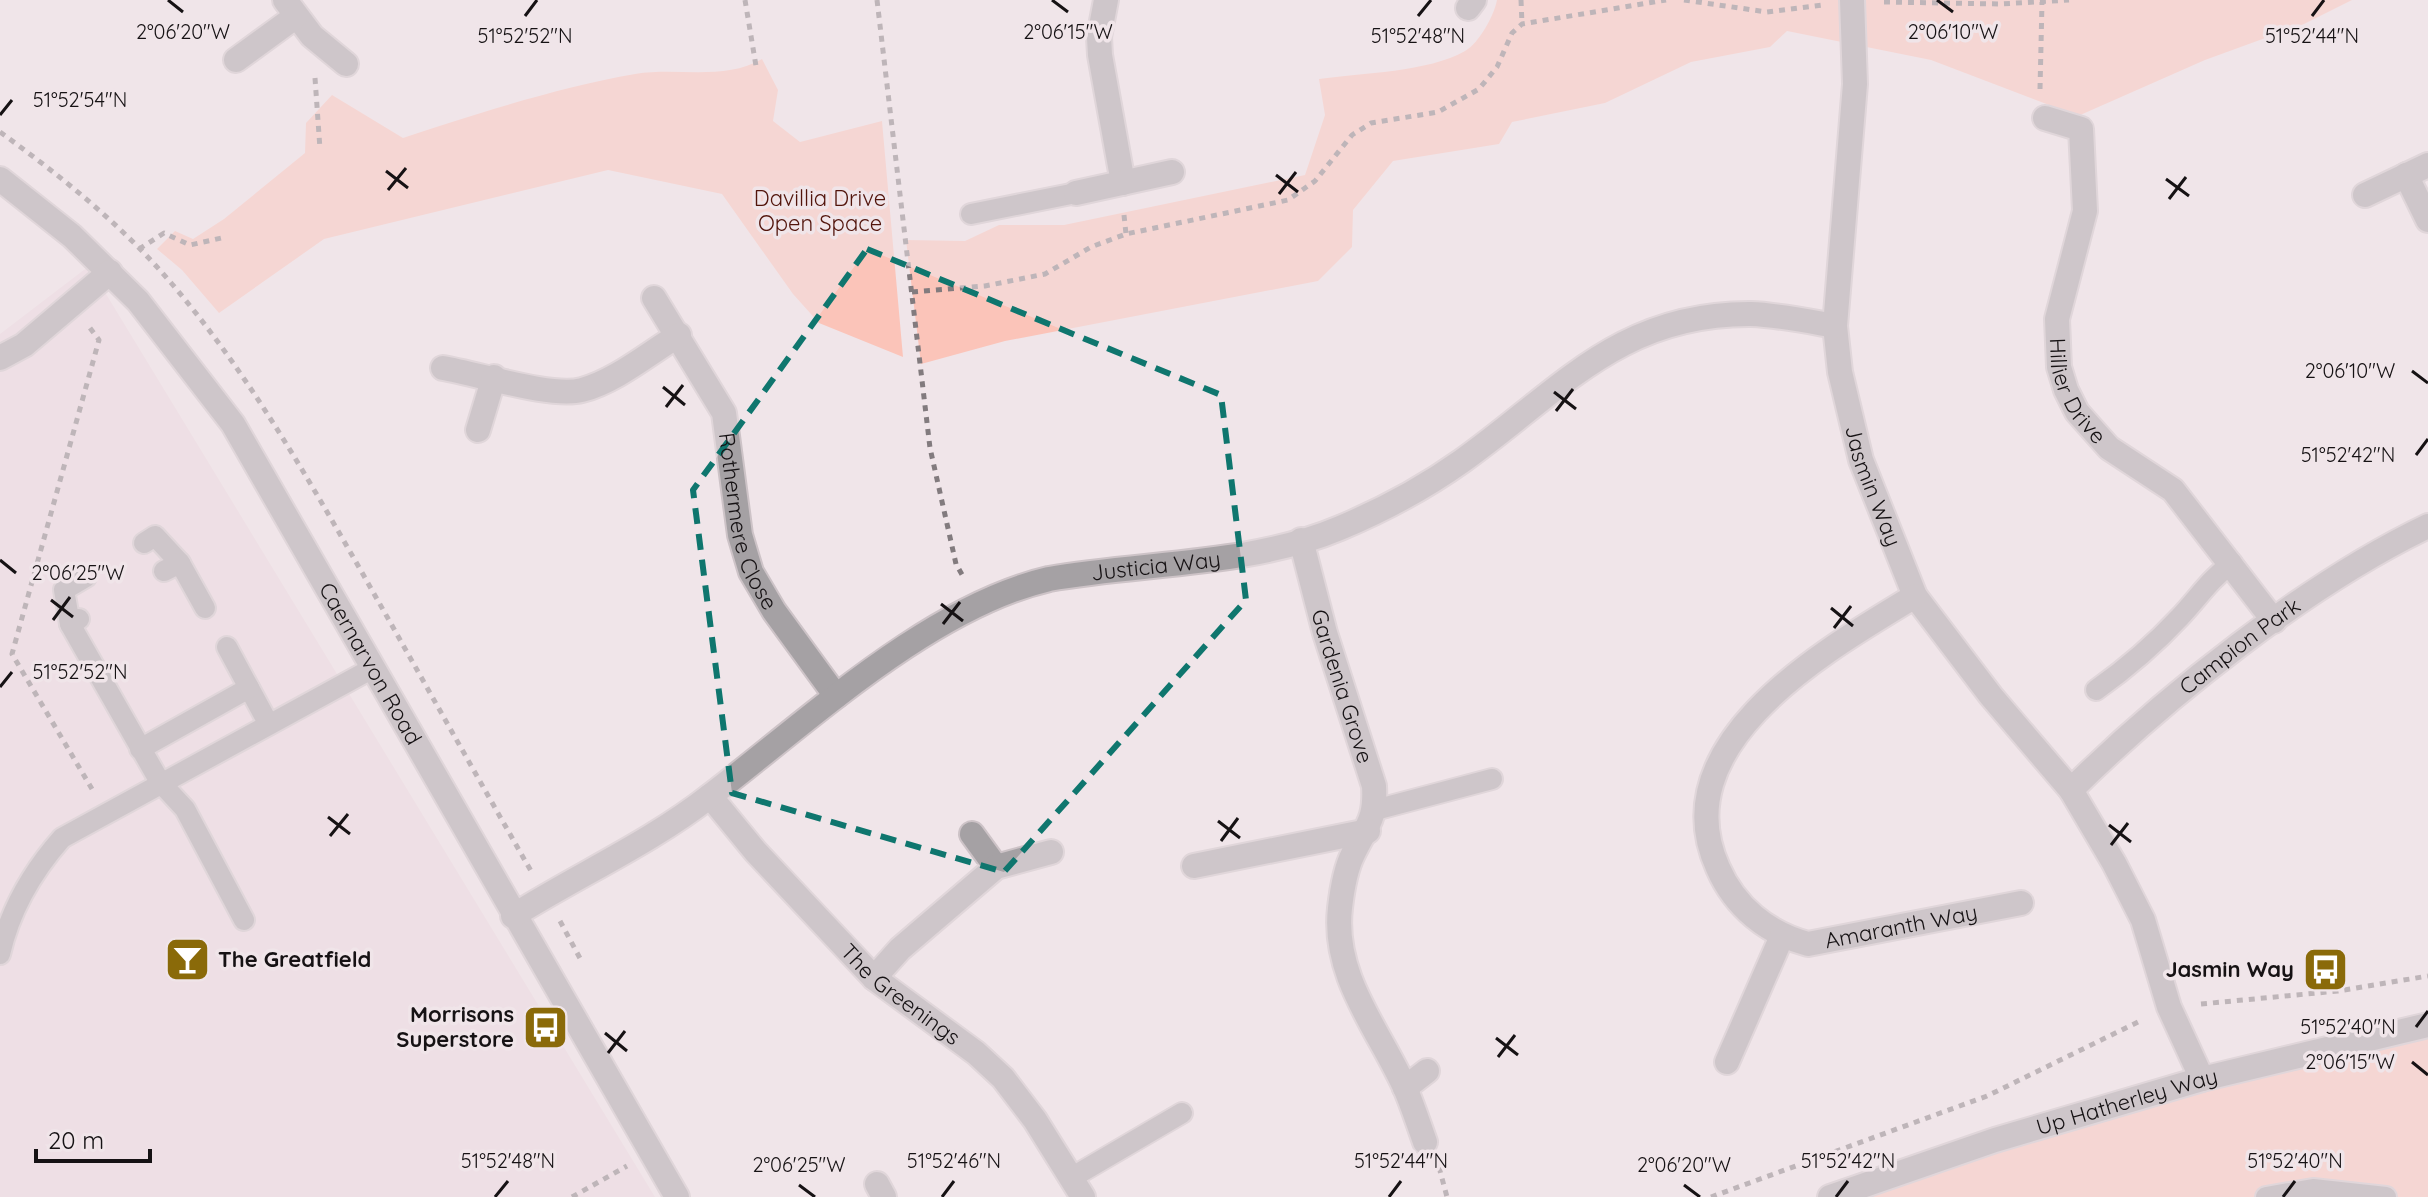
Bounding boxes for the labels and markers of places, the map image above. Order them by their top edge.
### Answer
bar icon: The Greatfield [163,935,211,983]
place label: The Greatfield [218,945,371,973]
bus stop icon: Jasmin Way [2301,945,2349,993]
place label: Jasmin Way [2165,955,2294,983]
place label: Morrisons Superstore [396,1000,514,1053]
bus stop icon: Morrisons Superstore [521,1003,569,1051]

